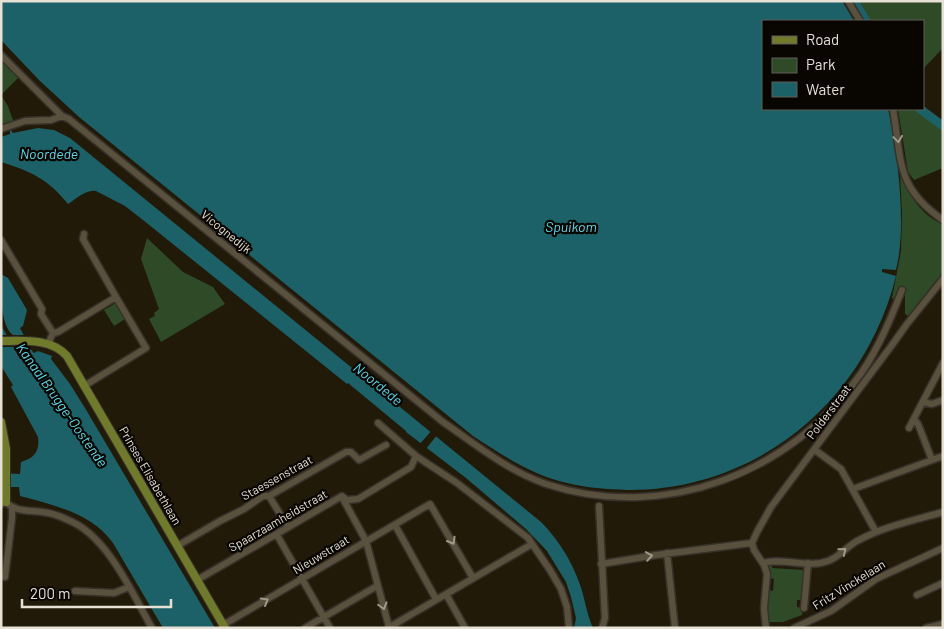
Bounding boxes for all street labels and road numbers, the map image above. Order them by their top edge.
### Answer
street label: Vicognedijk [199,207,255,256]
street label: Polderstraat [803,381,853,441]
street label: Prinses Elisabethlaan [117,424,185,527]
street label: Staessenstraat [239,452,314,502]
street label: Spaarzaamheidstraat [226,486,329,554]
street label: Nieuwstraat [290,532,351,576]
street label: Fritz Vinckelaan [810,556,887,612]

